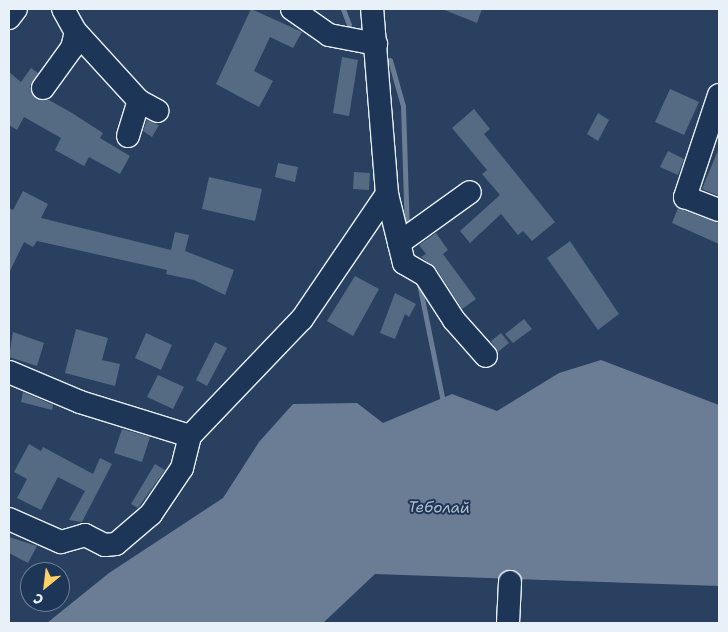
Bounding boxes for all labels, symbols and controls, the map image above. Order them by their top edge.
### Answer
water label: Теболай [408,498,470,518]
north arrow [20,562,70,612]
text: С [30,589,46,609]

